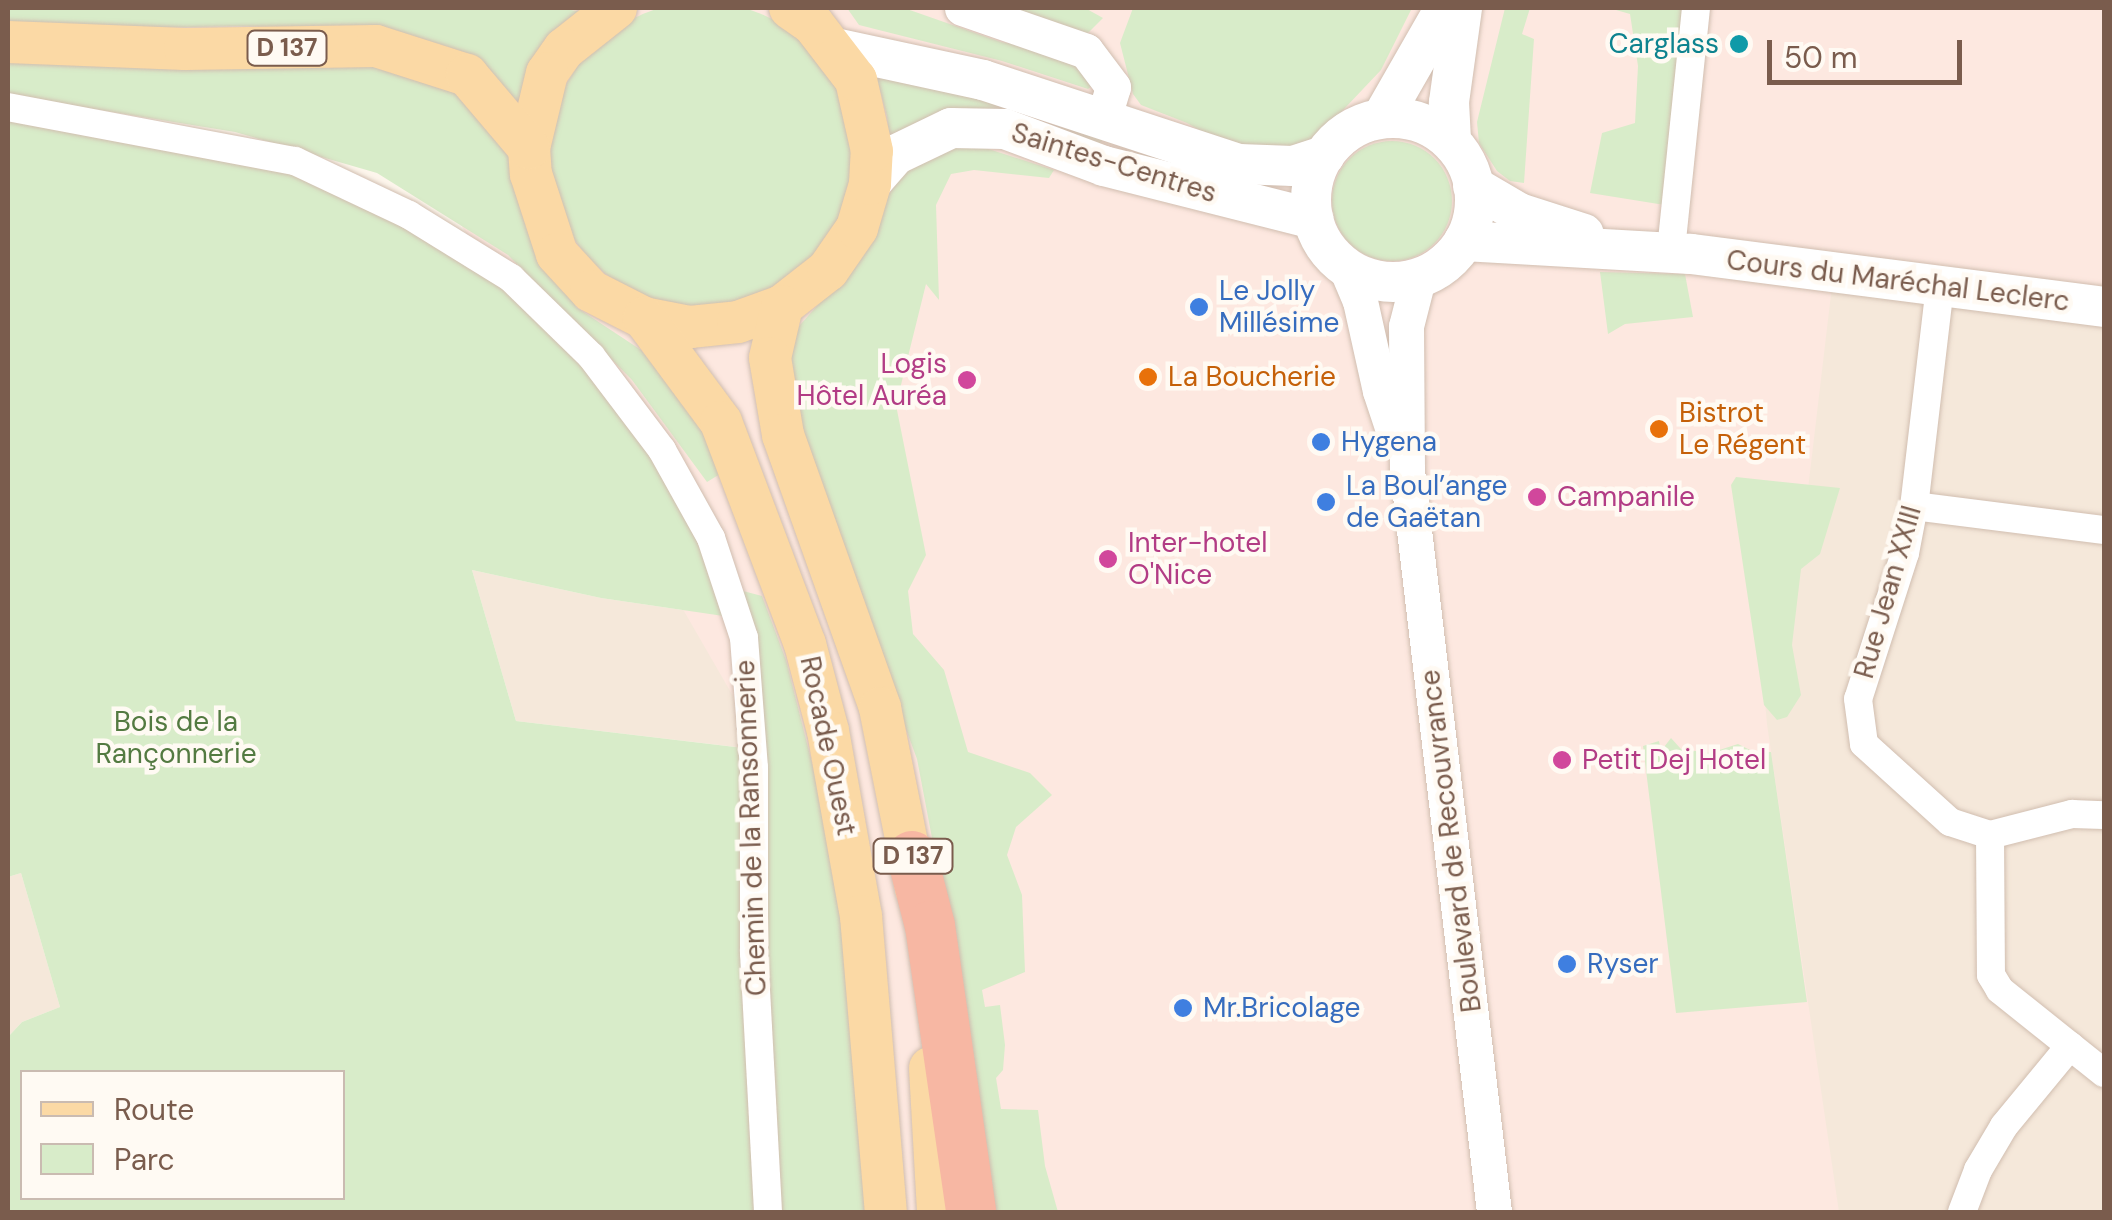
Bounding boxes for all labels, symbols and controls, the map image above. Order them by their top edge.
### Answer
scale bar [1772,20,1967,82]
place label: Carglass [1608,27,1719,61]
road number: D 137 [244,28,330,68]
marker: Carglass [1728,33,1750,55]
text: 50 m [1784,38,1858,77]
street label: Saintes-Centres [1007,116,1221,210]
street label: Cours du Maréchal Leclerc [1725,243,2071,319]
place label: Le Jolly Millésime [1219,274,1339,340]
marker: Le Jolly Millésime [1188,296,1210,318]
place label: Logis Hôtel Auréa [796,347,947,413]
place label: La Boucherie [1168,360,1336,394]
marker: La Boucherie [1137,366,1159,388]
marker: Logis Hôtel Auréa [956,369,978,391]
place label: Bistrot Le Régent [1679,396,1806,462]
marker: Bistrot Le Régent [1648,418,1670,440]
place label: Hygena [1341,425,1437,459]
marker: Hygena [1310,431,1332,453]
place label: La Boul’ange de Gaëtan [1346,469,1507,535]
place label: Campanile [1557,480,1695,514]
marker: Campanile [1526,486,1548,508]
marker: La Boul’ange de Gaëtan [1315,491,1337,513]
street label: Rue Jean XXIII [1847,502,1929,682]
place label: Inter-hotel O'Nice [1128,526,1267,592]
marker: Inter-hotel O'Nice [1097,548,1119,570]
street label: Rocade Ouest [793,653,863,839]
street label: Chemin de la Ransonnerie [728,659,774,997]
street label: Boulevard de Recouvrance [1413,668,1489,1014]
park label: Bois de la Rançonnerie [95,705,257,771]
place label: Petit Dej Hotel [1582,743,1766,777]
marker: Petit Dej Hotel [1551,749,1573,771]
road number: D 137 [870,836,956,876]
place label: Ryser [1587,947,1659,981]
marker: Ryser [1556,953,1578,975]
place label: Mr.Bricolage [1203,991,1360,1025]
marker: Mr.Bricolage [1172,997,1194,1019]
legend [20,1070,345,1200]
text: Route [114,1090,194,1129]
text: Parc [114,1140,175,1179]

